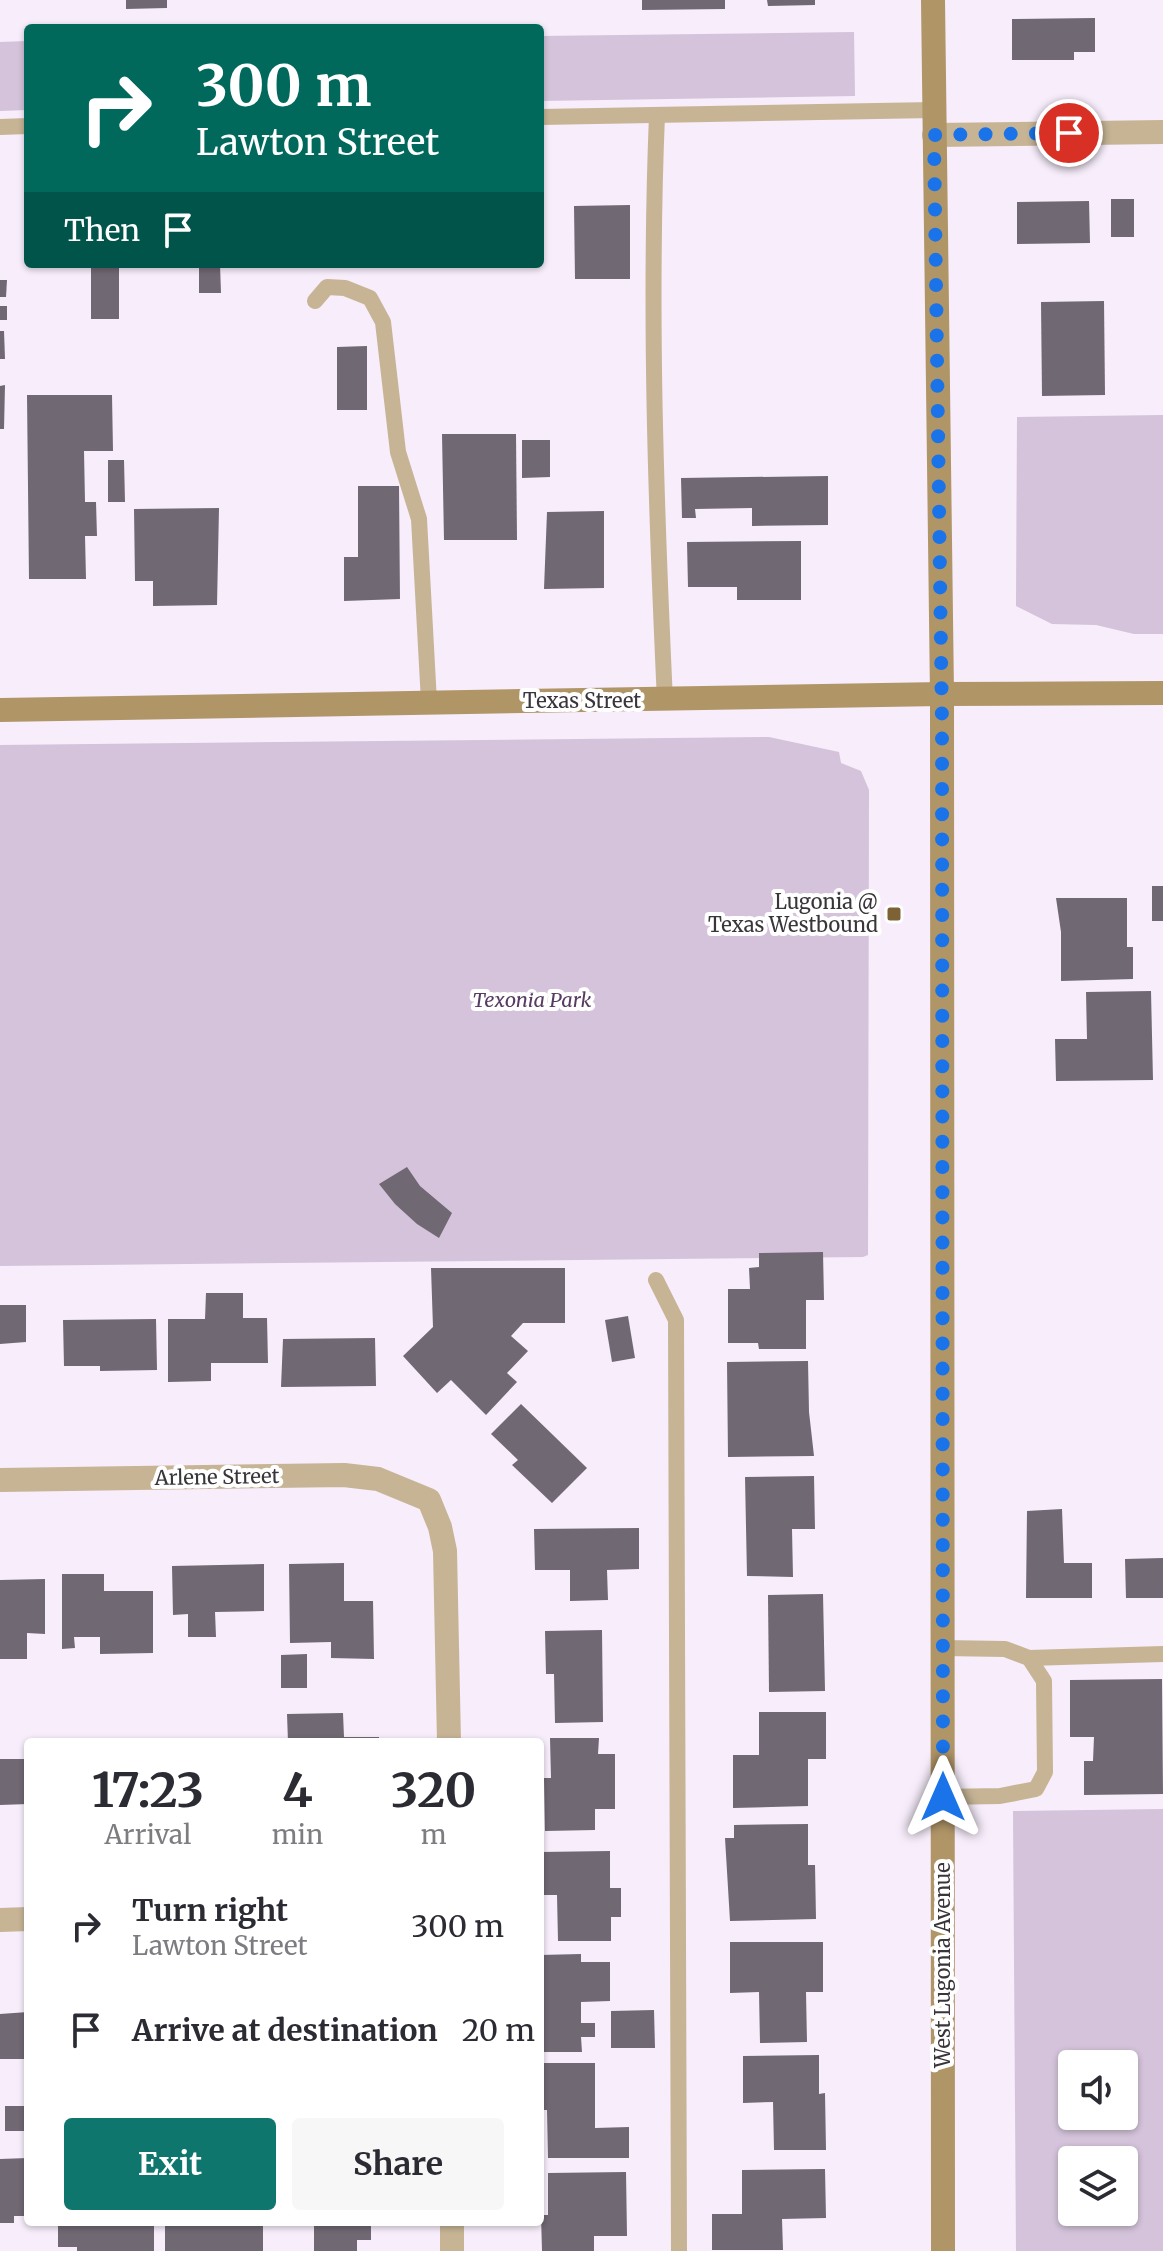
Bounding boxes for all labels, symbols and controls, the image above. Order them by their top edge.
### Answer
text: 300 m [196,51,372,121]
icon: right [64,56,168,160]
pin [1035,99,1103,167]
icon: arrive [1047,111,1091,155]
text: Lawton Street [196,120,439,165]
icon: arrive [156,208,200,252]
text: Then [64,211,140,249]
street label: Texas Street [523,688,641,713]
place label: Lugonia @ Texas Westbound [708,889,878,937]
marker: Lugonia @ Texas Westbound [885,905,903,923]
park label: Texonia Park [473,987,591,1012]
street label: Arlene Street [153,1463,280,1490]
position arrow [901,1755,985,1839]
text: 17:23 [92,1760,204,1820]
text: 4 [282,1760,313,1820]
text: 320 [391,1760,476,1820]
text: Arrival [104,1818,191,1851]
text: min [272,1818,323,1851]
text: m [421,1818,446,1851]
street label: West Lugonia Avenue [930,1862,955,2069]
text: Turn right [132,1891,288,1929]
icon: right [64,1904,108,1948]
text: 300 m [411,1907,504,1945]
text: Lawton Street [132,1929,308,1962]
icon: arrive [64,2008,108,2052]
text: Arrive at destination [132,2011,438,2049]
text: 20 m [462,2011,535,2049]
map controls [1058,2050,1138,2226]
button: sound [1058,2050,1138,2130]
button: Exit [64,2118,276,2210]
button: Share [292,2118,504,2210]
button: layers [1058,2146,1138,2226]

